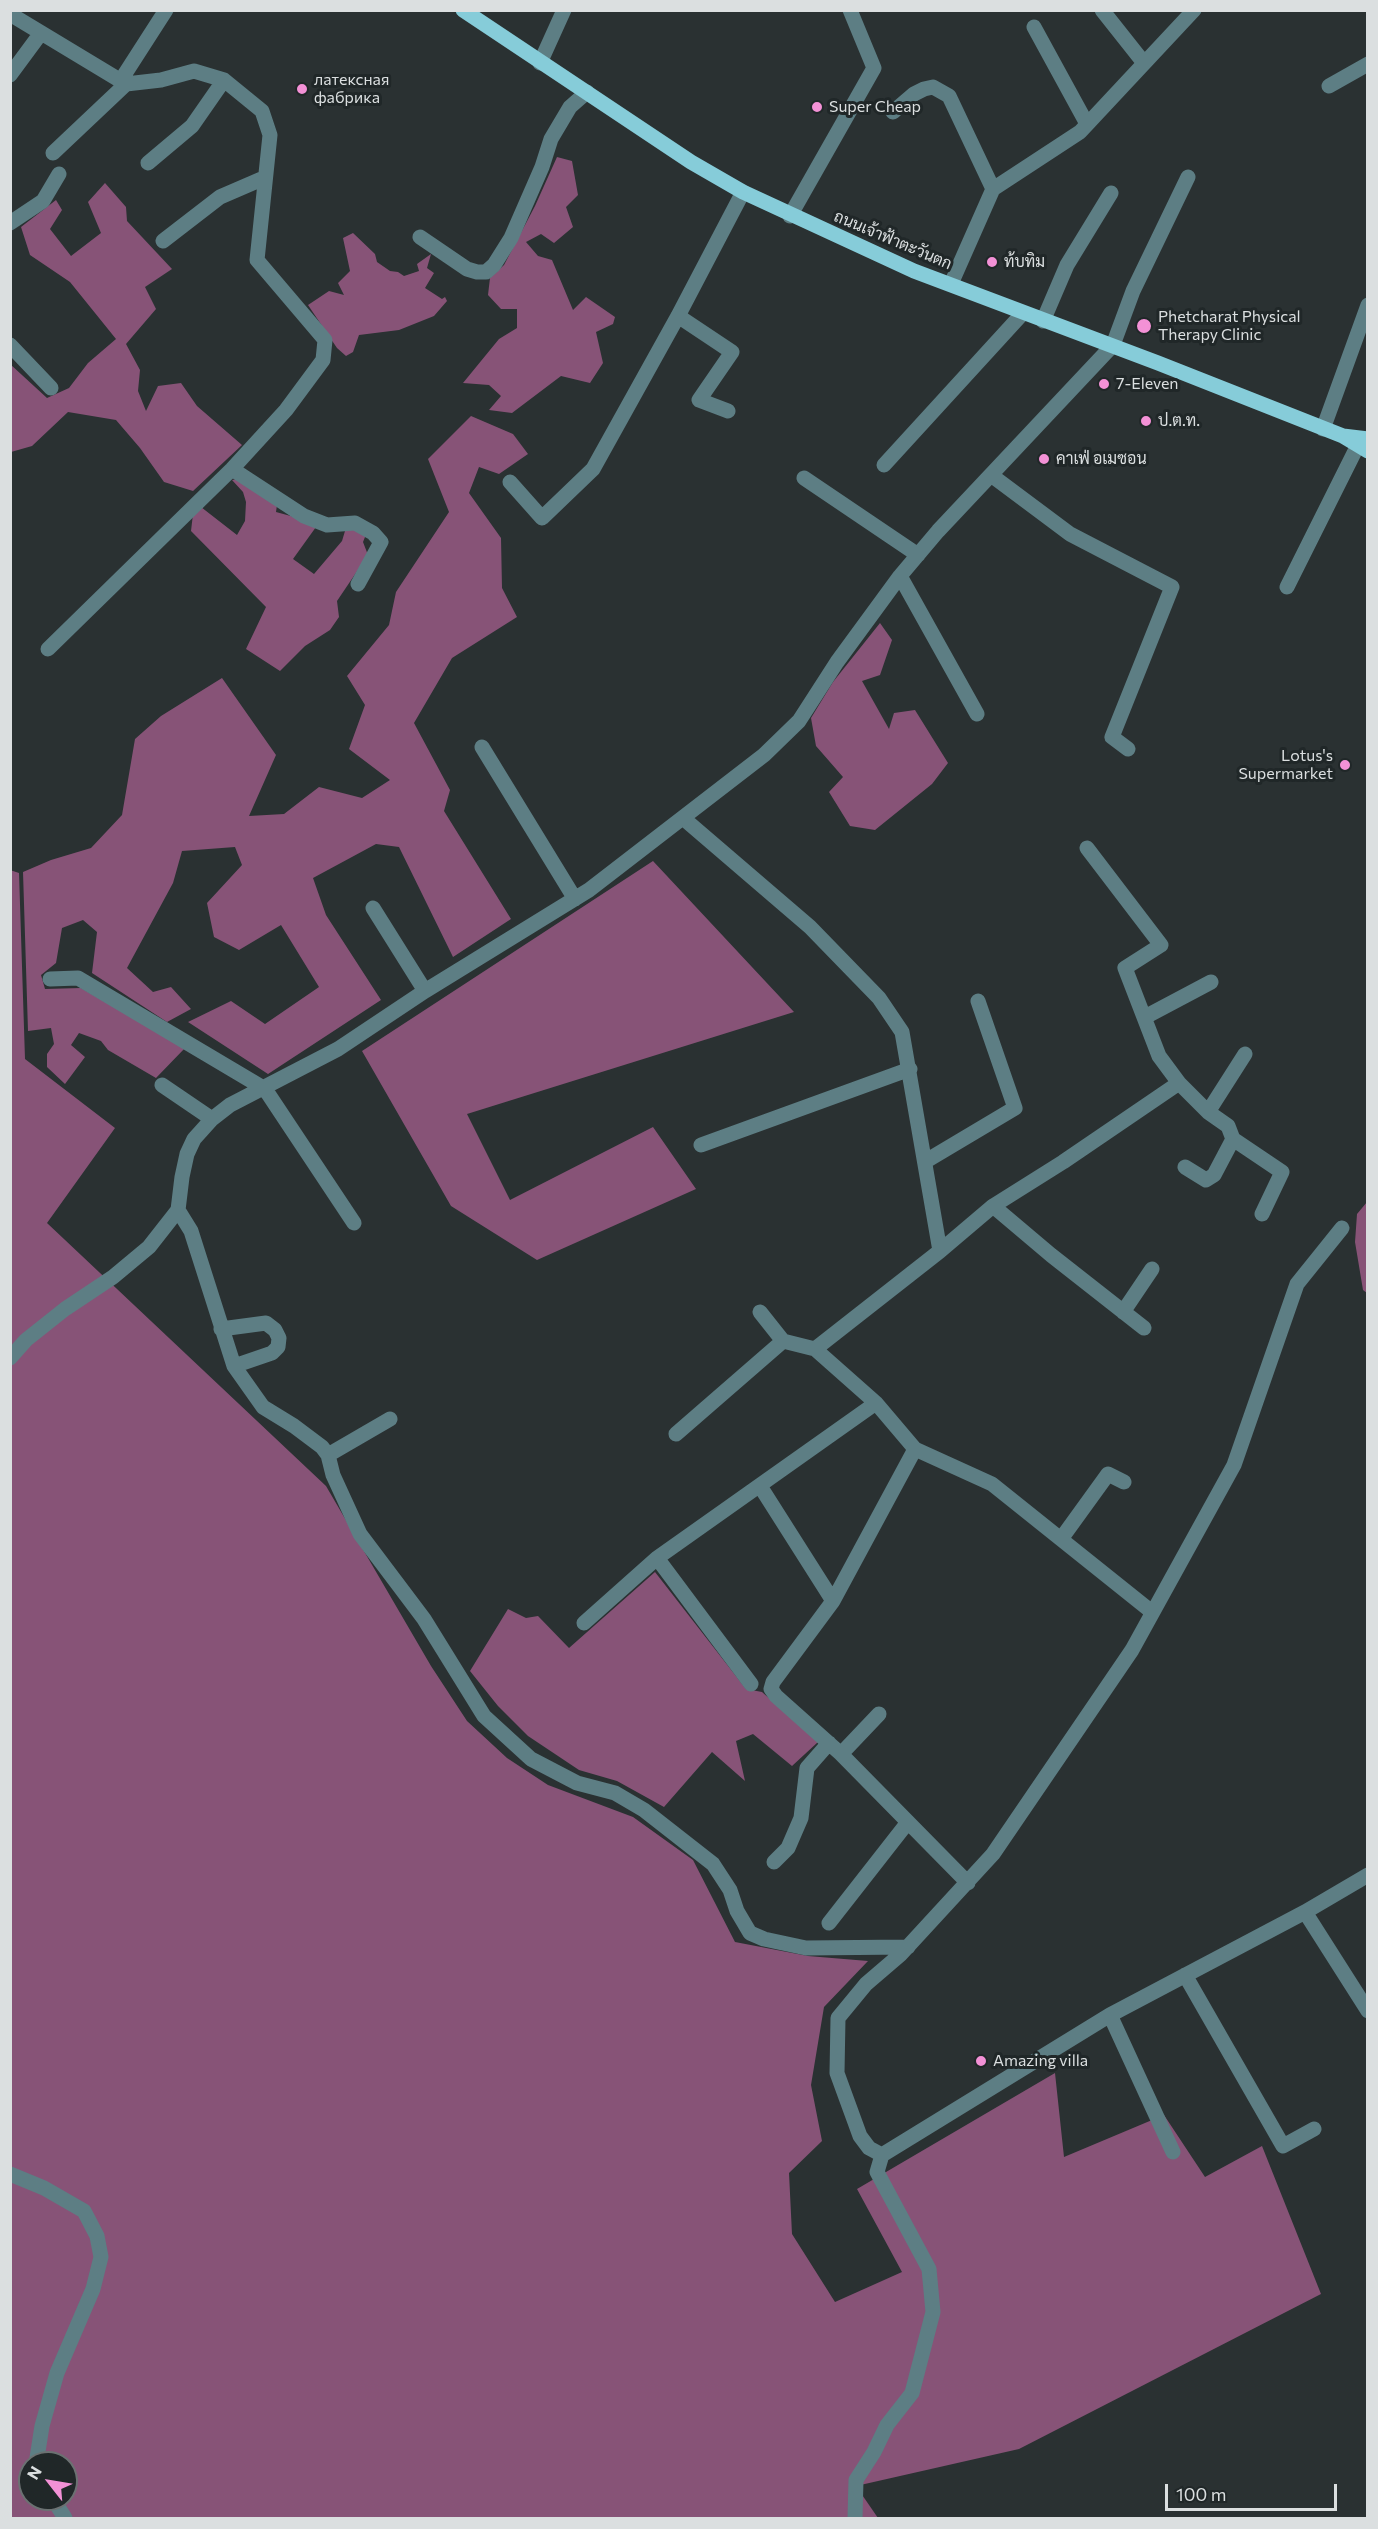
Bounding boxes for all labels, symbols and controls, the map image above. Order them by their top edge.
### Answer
place label: латексная фабрика [314,70,389,108]
marker: латексная фабрика [295,82,309,96]
place label: Super Cheap [829,97,921,117]
marker: Super Cheap [810,100,824,114]
street label: ถนนเจ้าฟ้าตะวันตก [831,207,955,273]
place label: ท้บทิม [1004,252,1045,272]
marker: ท้บทิม [985,255,999,269]
place label: Phetcharat Physical Therapy Clinic [1158,307,1301,345]
marker: Phetcharat Physical Therapy Clinic [1135,317,1153,335]
place label: 7-Eleven [1116,374,1179,394]
marker: 7-Eleven [1097,377,1111,391]
place label: ป.ต.ท. [1158,411,1200,431]
marker: ป.ต.ท. [1139,414,1153,428]
place label: คาเฟ่ อเมซอน [1056,449,1147,469]
marker: คาเฟ่ อเมซอน [1037,452,1051,466]
place label: Lotus's Supermarket [1238,746,1333,784]
marker: Lotus's Supermarket [1338,758,1352,772]
place label: Amazing villa [993,2051,1088,2071]
marker: Amazing villa [974,2054,988,2068]
north arrow [18,2451,78,2511]
text: N [23,2462,45,2483]
scale bar [1168,2472,1340,2510]
text: 100 m [1176,2483,1226,2505]

